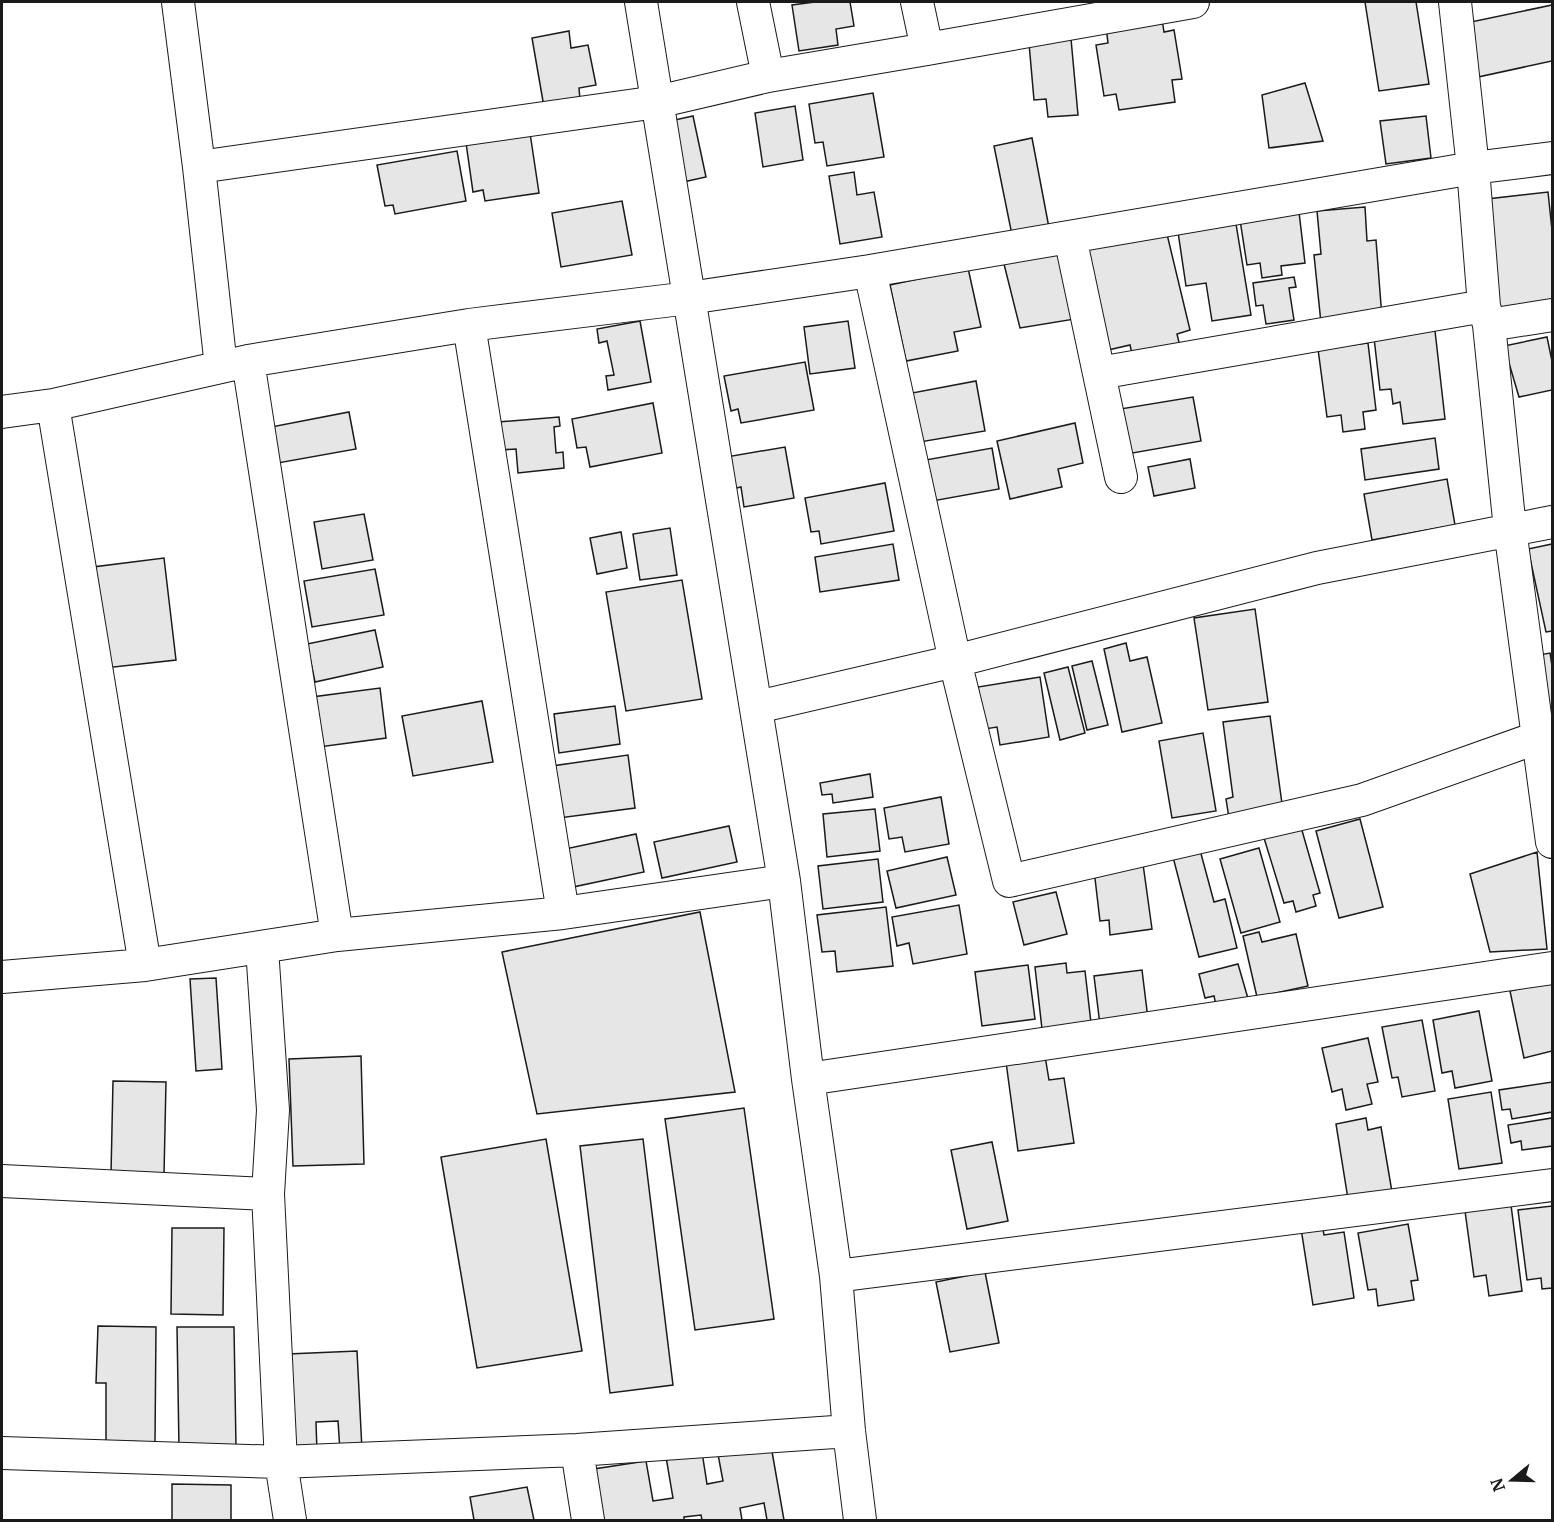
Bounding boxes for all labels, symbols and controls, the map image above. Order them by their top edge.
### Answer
north arrow [1482,1450,1542,1510]
text: N [1486,1475,1509,1494]

